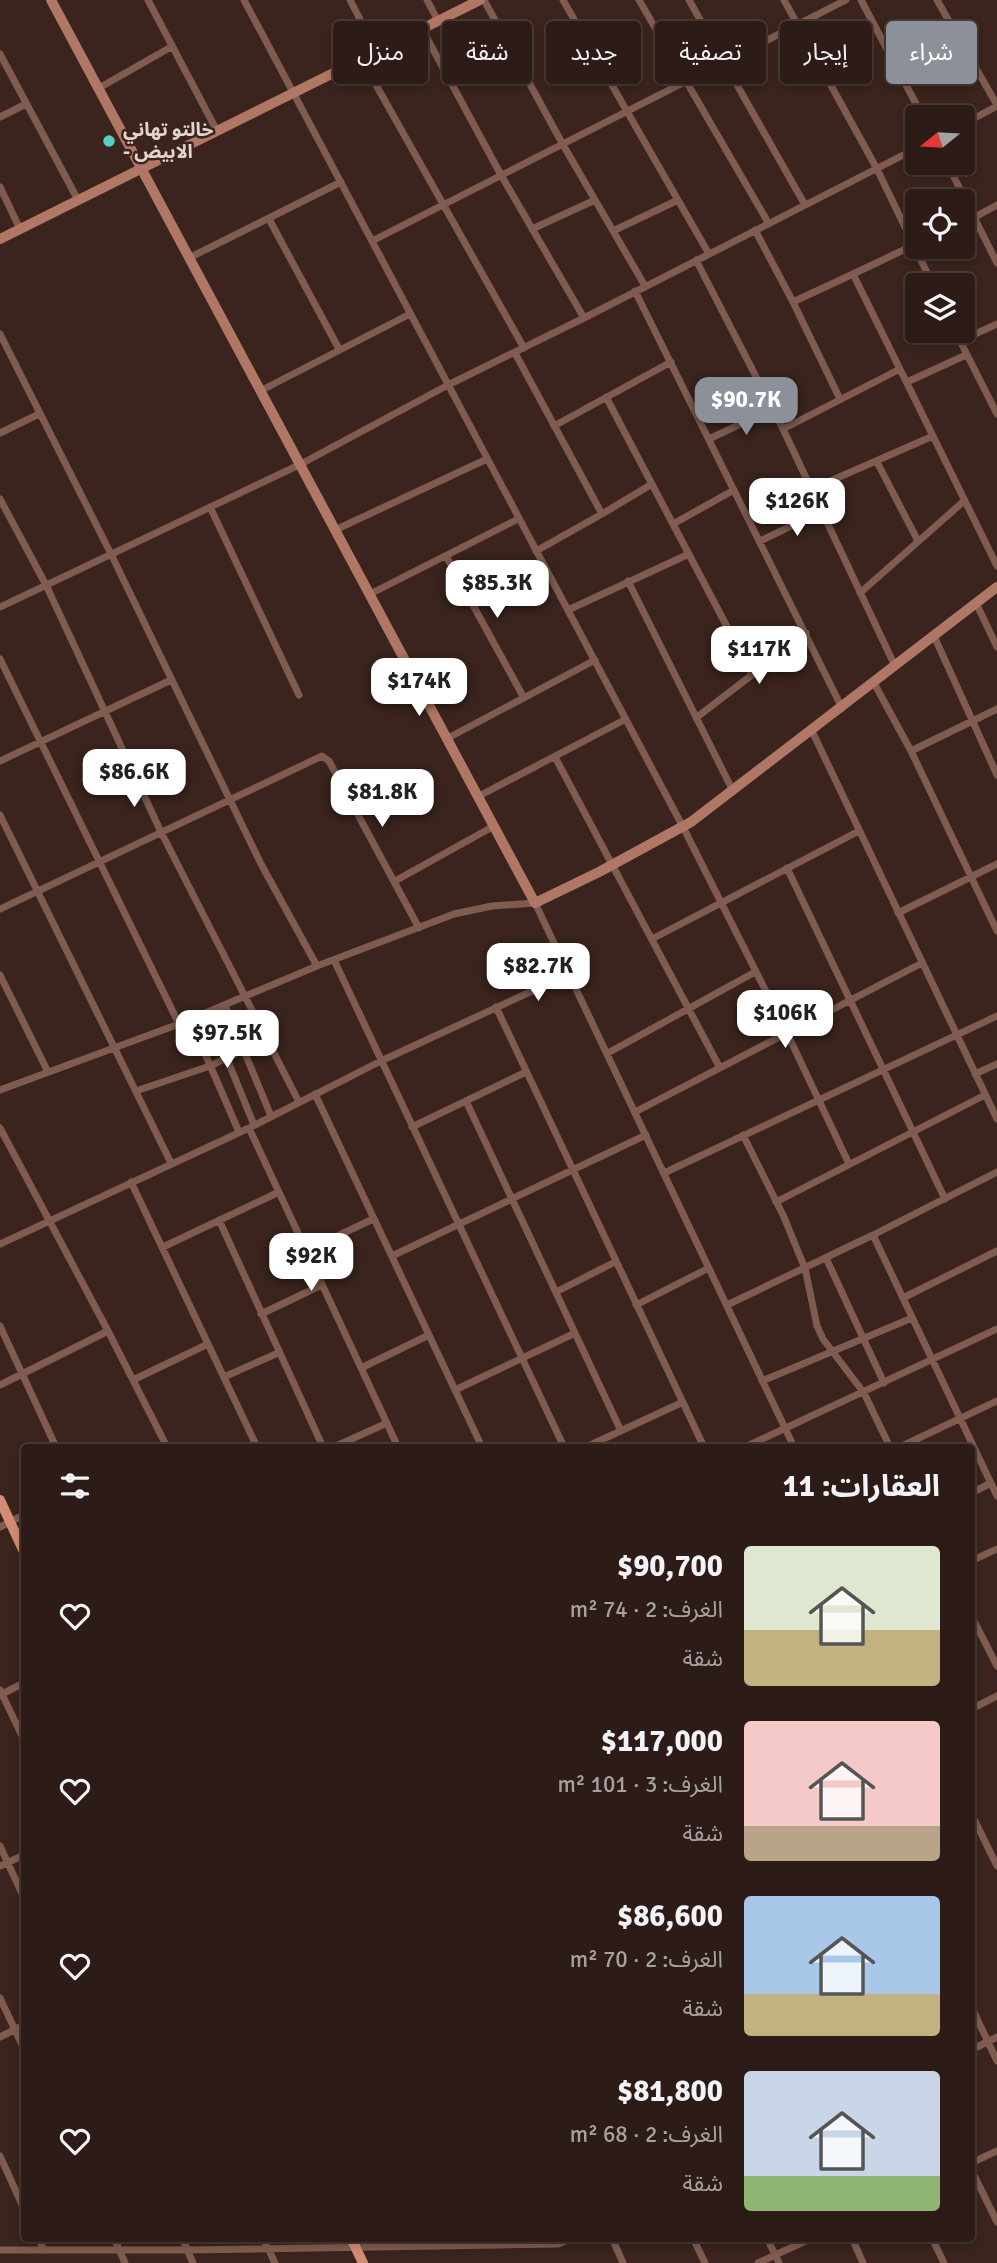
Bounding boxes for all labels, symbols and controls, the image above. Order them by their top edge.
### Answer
chip: منزل [333,21,428,84]
chip: شقة [442,21,532,84]
chip: جديد [546,21,641,84]
chip: تصفية [655,21,766,84]
chip: إيجار [780,21,872,84]
chip: شراء [886,21,977,84]
north arrow [905,105,975,175]
map controls [905,105,975,343]
place label: خالتو تهاني - الابيض [123,118,214,164]
marker: خالتو تهاني - الابيض [101,133,117,149]
button: locate [905,189,975,259]
button: layers [905,273,975,343]
pin: $90.7K [689,378,803,437]
text: $90.7K [711,385,781,414]
pin: $126K [748,478,846,538]
text: $126K [765,486,829,515]
pin: $85.3K [440,560,554,620]
text: $85.3K [462,568,532,597]
pin: $117K [710,626,808,686]
text: $117K [727,634,791,663]
pin: $174K [370,658,468,718]
text: $174K [387,666,451,695]
pin: $86.6K [77,750,191,809]
text: $86.6K [99,757,169,786]
pin: $81.8K [325,770,439,829]
text: $81.8K [347,777,417,806]
pin: $82.7K [481,944,595,1003]
text: $82.7K [503,951,573,980]
pin: $106K [736,990,834,1050]
text: $106K [753,998,817,1027]
pin: $97.5K [170,1010,284,1070]
text: $97.5K [192,1018,262,1047]
pin: $92K [270,1234,352,1293]
text: $92K [285,1241,337,1270]
icon: filters [56,1467,94,1505]
text: العقارات: 11 [783,1468,940,1505]
text: $90,700 [617,1548,723,1585]
icon: home [800,1574,884,1658]
text: الغرف: 2 · 74 m² [570,1595,723,1624]
icon: heart [56,1597,94,1635]
text: شقة [682,1644,723,1673]
text: $117,000 [601,1723,723,1760]
icon: home [800,1749,884,1833]
text: الغرف: 3 · 101 m² [557,1770,723,1799]
icon: heart [56,1772,94,1810]
text: شقة [682,1819,723,1848]
text: $86,600 [617,1898,723,1935]
icon: home [800,1924,884,2008]
text: الغرف: 2 · 70 m² [570,1945,723,1974]
icon: heart [56,1947,94,1985]
text: شقة [682,1994,723,2023]
text: $81,800 [617,2073,723,2110]
icon: home [800,2099,884,2183]
text: الغرف: 2 · 68 m² [570,2120,723,2149]
icon: heart [56,2122,94,2160]
text: شقة [682,2169,723,2198]

